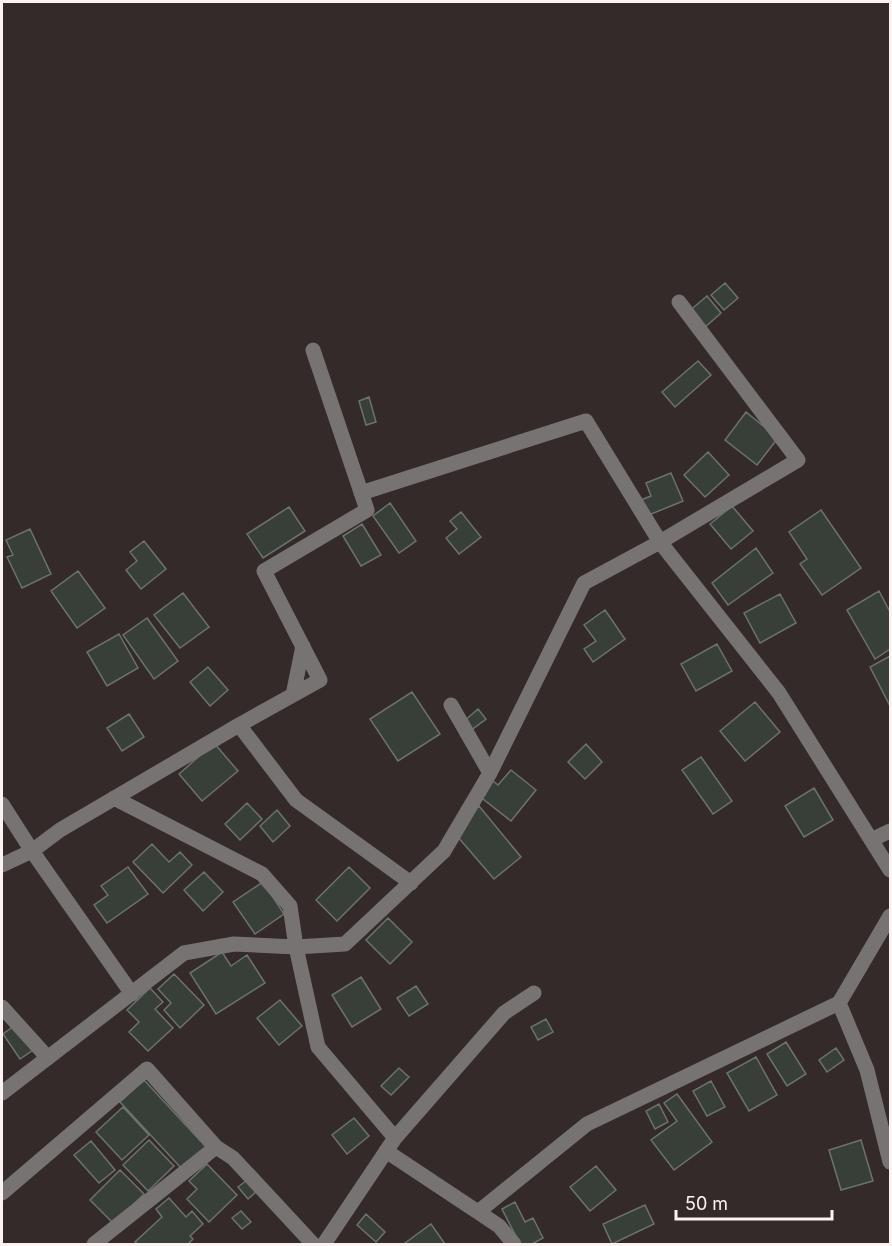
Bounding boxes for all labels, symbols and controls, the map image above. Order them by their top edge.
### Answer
scale bar [676,1183,832,1221]
text: 50 m [685,1193,728,1214]

